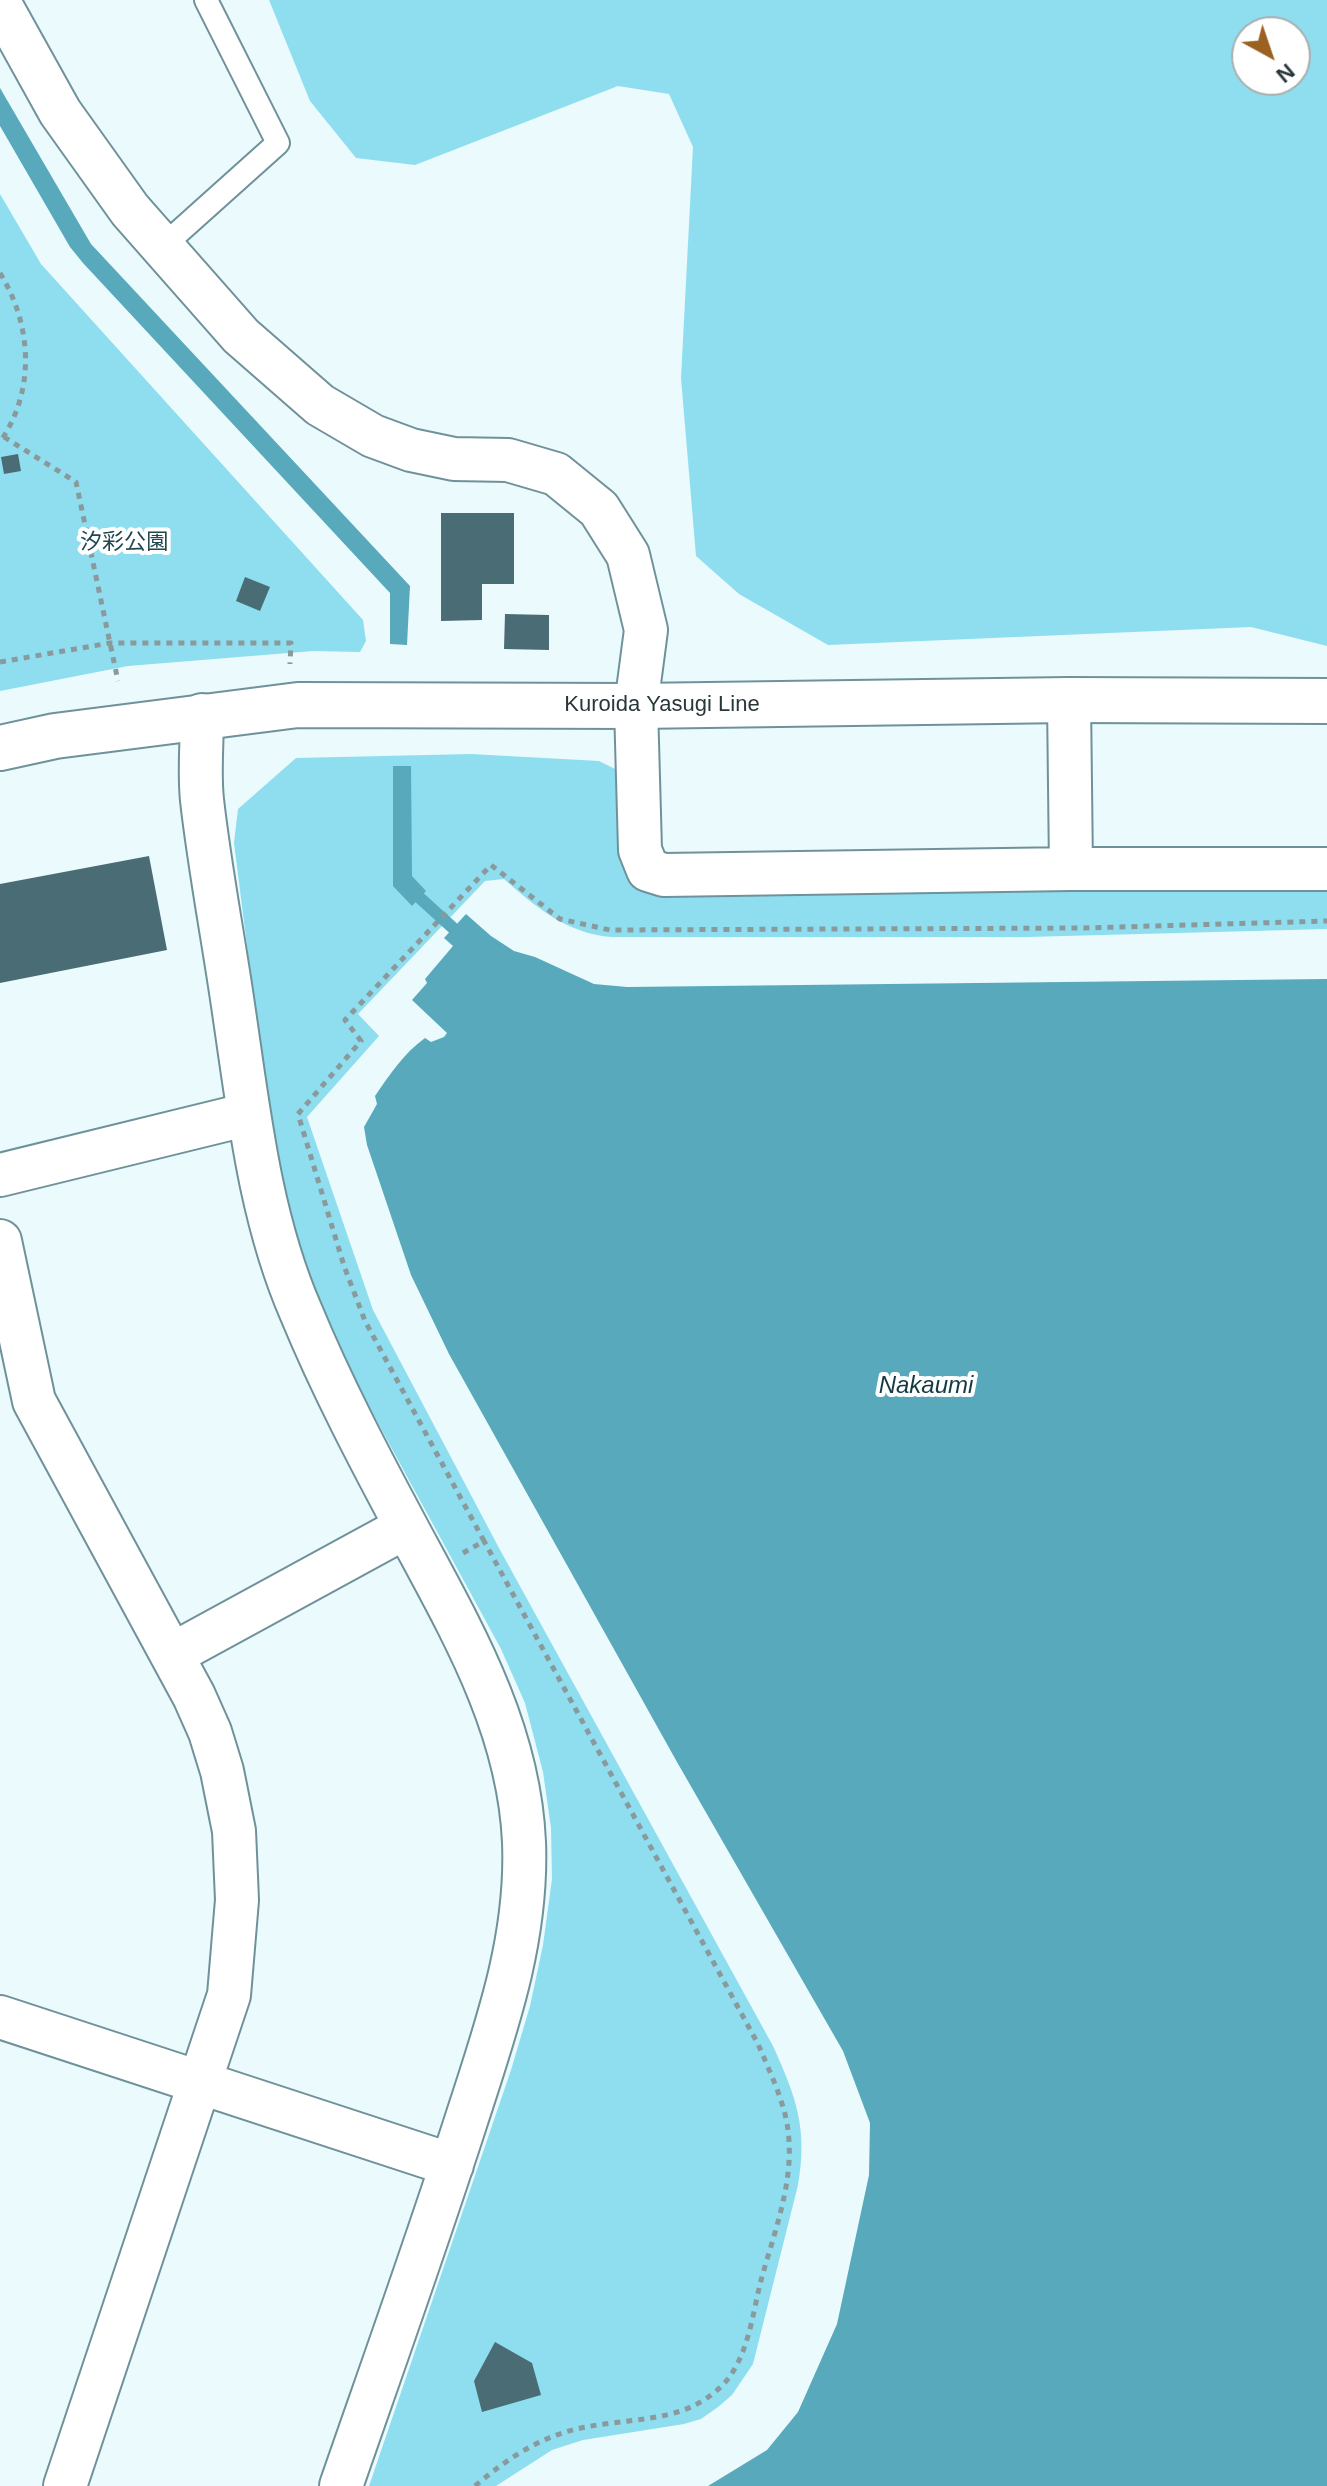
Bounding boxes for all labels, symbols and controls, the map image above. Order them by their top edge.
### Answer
north arrow [1231,16,1311,96]
text: N [1271,59,1300,88]
park label: 汐彩公園 [80,530,168,556]
street label: Kuroida Yasugi Line [564,692,760,718]
water label: Nakaumi [879,1372,973,1400]

